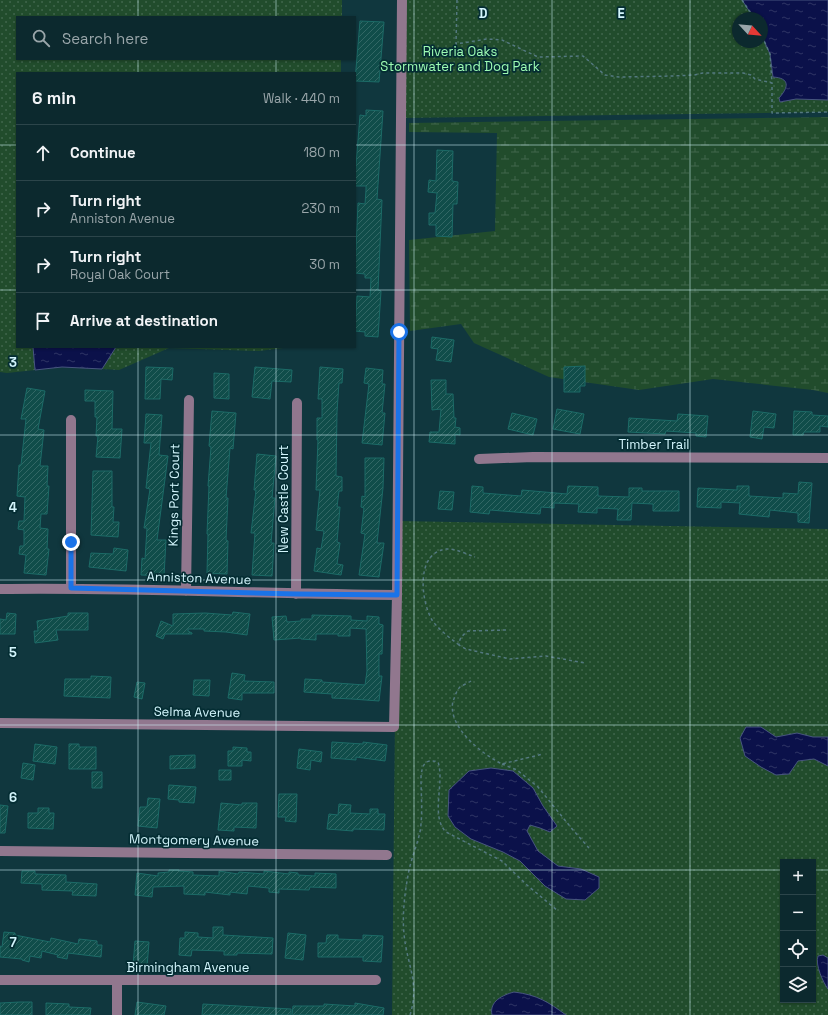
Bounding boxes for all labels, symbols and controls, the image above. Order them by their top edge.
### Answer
text: D [479,5,488,22]
text: E [617,5,625,22]
north arrow [732,12,768,48]
search box [16,16,356,60]
icon: search [30,27,52,49]
text: Search here [62,29,148,48]
park label: Riveria Oaks Stormwater and Dog Park [380,43,540,75]
text: 6 min [32,87,76,109]
text: Walk · 440 m [263,90,340,107]
icon: ahead [32,142,54,164]
text: Continue [70,143,136,162]
text: 180 m [304,144,340,161]
text: Turn right [70,191,141,210]
icon: right [32,198,54,220]
text: 230 m [302,200,340,217]
text: Anniston Avenue [70,210,175,227]
text: Turn right [70,247,141,266]
icon: right [32,254,54,276]
text: 30 m [309,256,340,273]
text: Royal Oak Court [70,266,170,283]
icon: arrive [32,310,54,332]
text: Arrive at destination [70,311,218,330]
route start [390,323,408,341]
text: 3 [9,354,17,371]
street label: Timber Trail [618,436,690,453]
street label: Kings Port Court [165,443,183,546]
street label: New Castle Court [275,445,292,553]
text: 4 [9,499,17,516]
route end [62,533,80,551]
street label: Anniston Avenue [146,568,252,588]
text: 5 [9,644,17,661]
street label: Selma Avenue [154,703,240,721]
text: 6 [9,789,17,806]
street label: Montgomery Avenue [129,830,259,850]
map controls [780,859,816,1003]
button: + [780,859,816,895]
button: − [780,895,816,931]
button: locate [780,931,816,967]
text: 7 [9,934,17,951]
street label: Birmingham Avenue [126,959,250,976]
button: layers [780,967,816,1003]

